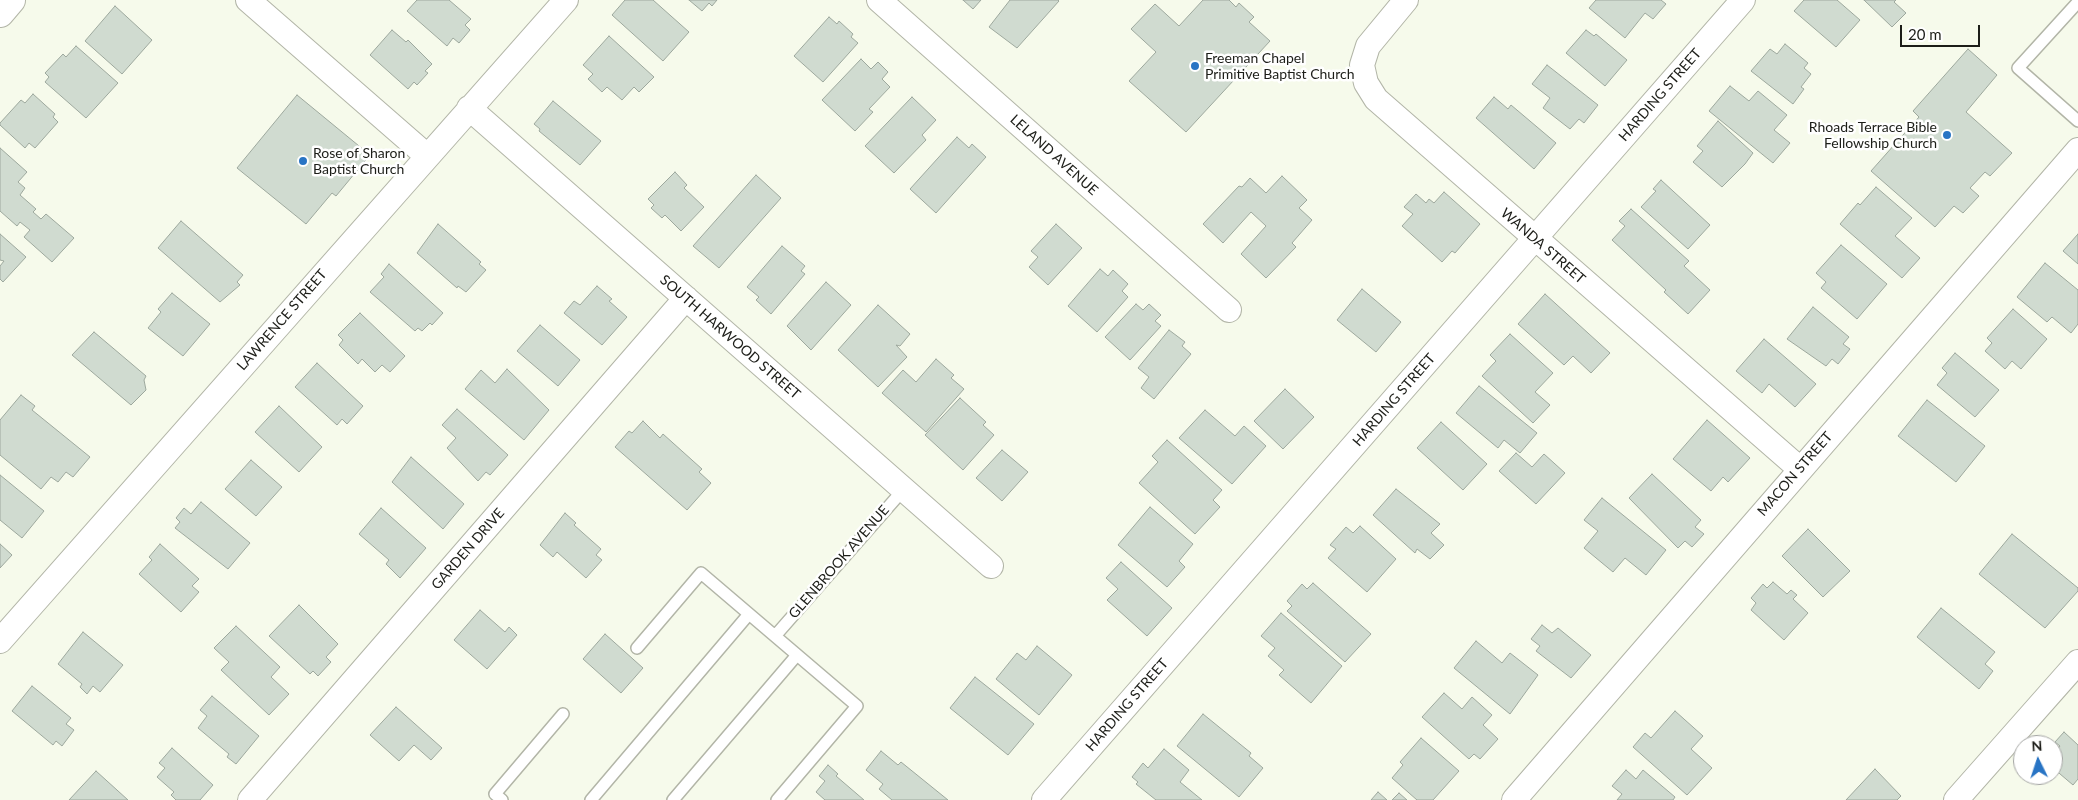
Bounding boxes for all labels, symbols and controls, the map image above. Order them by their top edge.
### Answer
scale bar [1903,15,1983,47]
text: 20 m [1908,25,1942,43]
street label: HARDING STREET [1615,45,1705,145]
place label: Freeman Chapel Primitive Baptist Church [1205,50,1354,82]
marker: Freeman Chapel Primitive Baptist Church [1189,60,1201,72]
street label: LELAND AVENUE [1007,111,1101,199]
place label: Rhoads Terrace Bible Fellowship Church [1809,119,1937,152]
marker: Rhoads Terrace Bible Fellowship Church [1941,129,1953,141]
place label: Rose of Sharon Baptist Church [313,145,405,178]
marker: Rose of Sharon Baptist Church [297,155,309,167]
street label: WANDA STREET [1497,205,1589,287]
street label: LAWRENCE STREET [234,266,330,374]
street label: SOUTH HARWOOD STREET [656,271,804,403]
street label: HARDING STREET [1349,350,1439,450]
street label: MACON STREET [1754,429,1836,519]
street label: GLENBROOK AVENUE [785,502,893,622]
street label: GARDEN DRIVE [428,505,508,593]
street label: HARDING STREET [1082,655,1172,755]
north arrow [2013,735,2063,785]
text: N [2031,737,2043,754]

